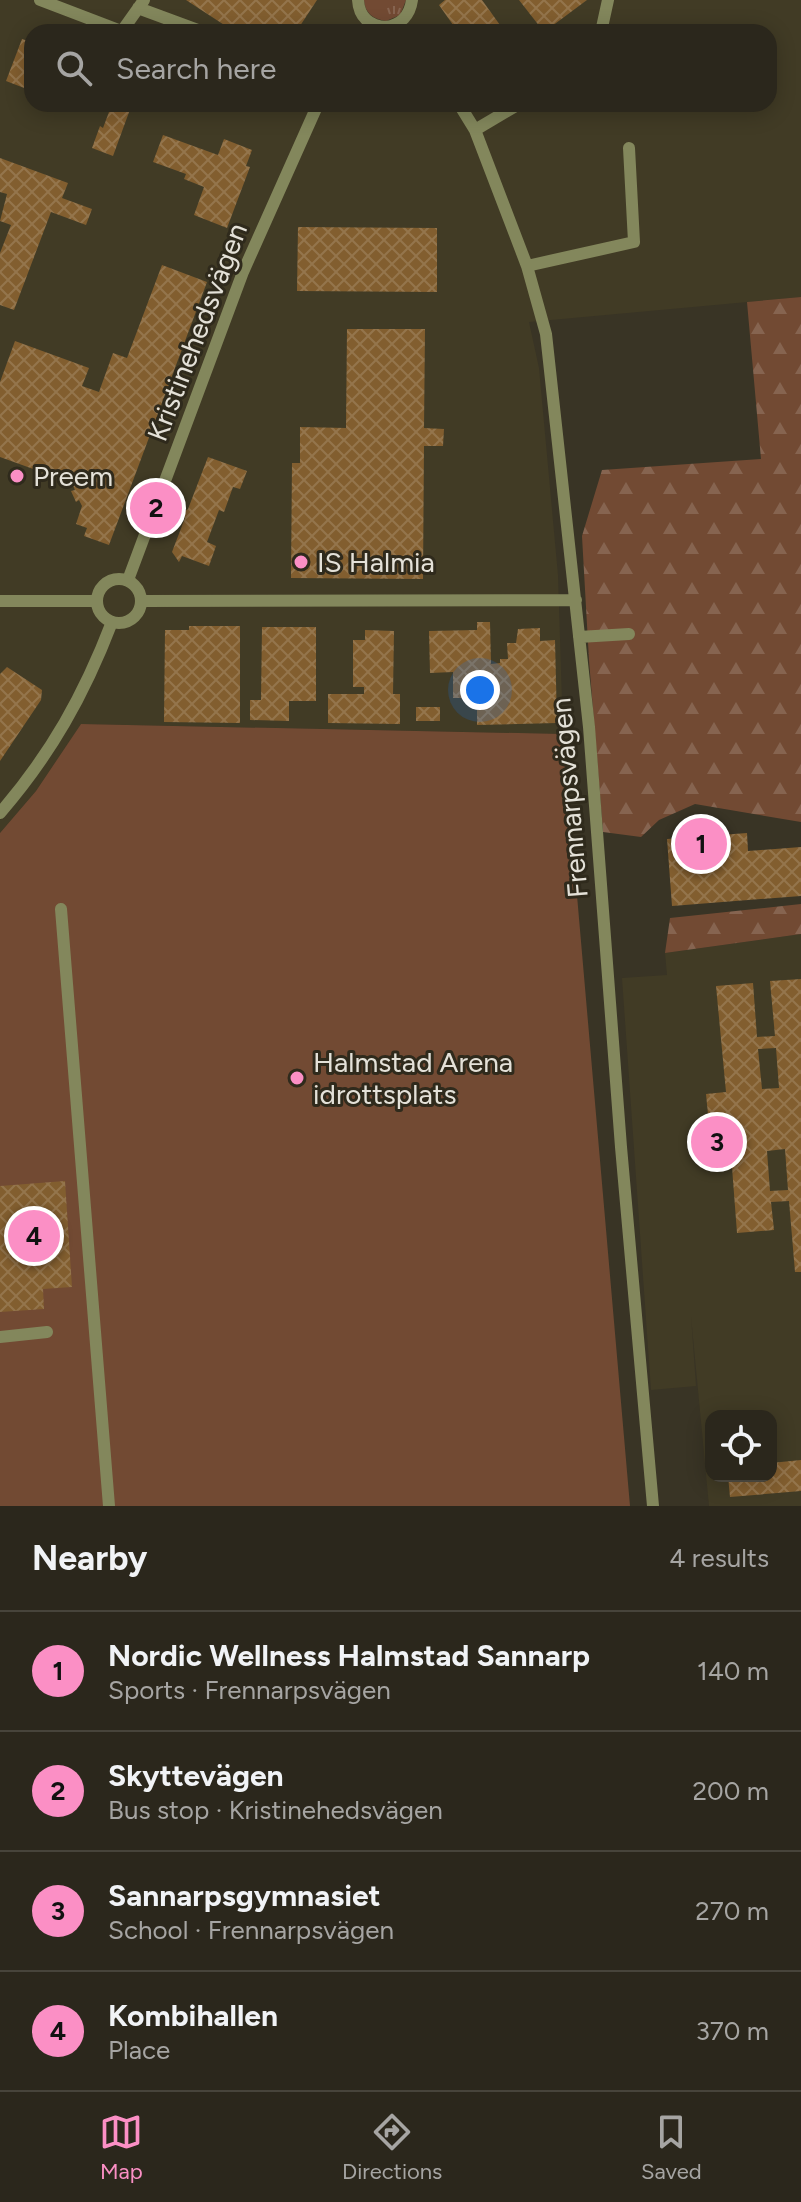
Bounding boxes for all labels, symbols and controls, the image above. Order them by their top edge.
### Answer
search box [24,24,777,112]
icon: search [52,46,96,90]
text: Search here [116,50,276,87]
street label: Kristinehedsvägen [140,218,254,446]
place label: Preem [33,459,113,493]
marker: Preem [8,467,26,485]
pin: 2 [130,478,182,538]
place label: IS Halmia [317,545,435,579]
marker: IS Halmia [292,553,310,571]
your location [460,670,500,710]
street label: Frennarpsvägen [543,697,595,899]
pin: 1 [675,814,727,874]
place label: Halmstad Arena idrottsplats [313,1045,513,1111]
marker: Halmstad Arena idrottsplats [288,1069,306,1087]
pin: 3 [691,1112,743,1172]
pin: 4 [8,1206,60,1266]
map controls [705,1410,777,1482]
button: locate [705,1410,777,1482]
text: Nearby [32,1538,147,1579]
text: 4 results [669,1542,769,1574]
text: Nordic Wellness Halmstad Sannarp [108,1637,590,1674]
text: 1 [53,1655,63,1687]
text: 140 m [697,1655,769,1687]
text: Sports · Frennarpsvägen [108,1674,391,1706]
text: Skyttevägen [108,1757,284,1794]
text: 2 [50,1775,66,1807]
text: 200 m [693,1775,769,1807]
text: Bus stop · Kristinehedsvägen [108,1794,443,1826]
text: Sannarpsgymnasiet [108,1877,381,1914]
text: 3 [51,1895,65,1927]
text: 270 m [695,1895,769,1927]
text: School · Frennarpsvägen [108,1914,394,1946]
text: Kombihallen [108,1997,278,2034]
text: 4 [50,2015,66,2047]
text: 370 m [696,2015,769,2047]
text: Place [108,2034,170,2066]
tab: Map [99,2110,143,2185]
tab: Directions [342,2110,442,2185]
tab: Saved [641,2110,702,2185]

